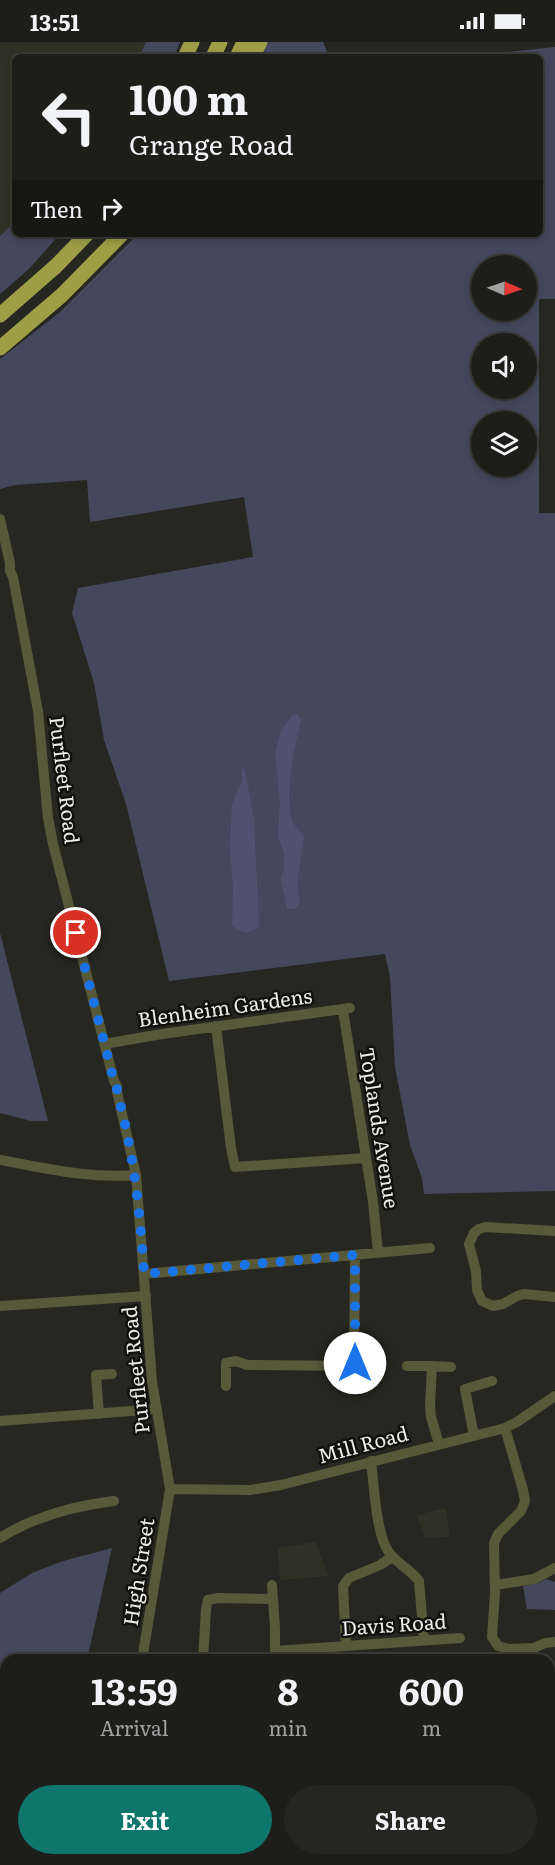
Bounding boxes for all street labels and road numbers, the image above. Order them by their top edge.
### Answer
street label: Purfleet Road [43,714,89,845]
street label: Blenheim Gardens [136,979,314,1033]
street label: Toplands Avenue [353,1045,409,1210]
street label: Purfleet Road [112,1305,156,1436]
street label: Mill Road [314,1417,411,1470]
street label: High Street [114,1516,160,1628]
street label: Davis Road [340,1604,447,1642]

